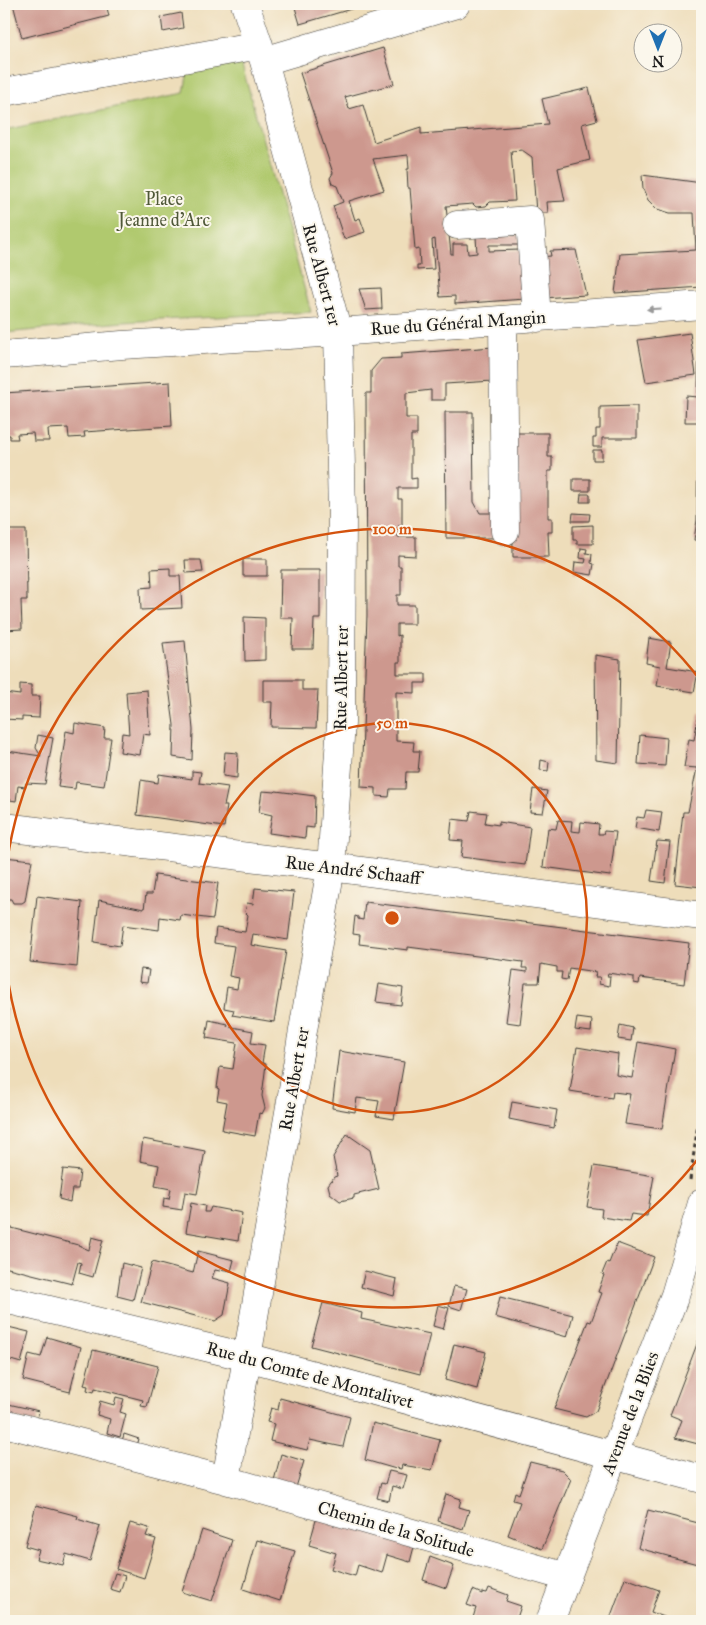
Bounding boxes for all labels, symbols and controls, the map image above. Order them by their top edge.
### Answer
north arrow [634,22,684,72]
text: N [652,52,664,69]
park label: Place Jeanne d'Arc [116,188,210,232]
street label: Rue Albert 1er [298,221,346,329]
one-way arrow [645,305,661,313]
street label: Rue du Général Mangin [369,306,547,341]
text: 100 m [372,520,412,538]
street label: Rue Albert 1er [329,625,353,731]
text: 50 m [376,714,408,732]
street label: Rue André Schaaff [284,851,425,890]
centre of rings [383,909,401,927]
street label: Rue Albert 1er [274,1025,314,1133]
street label: Rue du Comte de Montalivet [204,1337,417,1413]
street label: Avenue de la Blies [596,1348,664,1479]
street label: Chemin de la Solitude [315,1496,477,1562]

